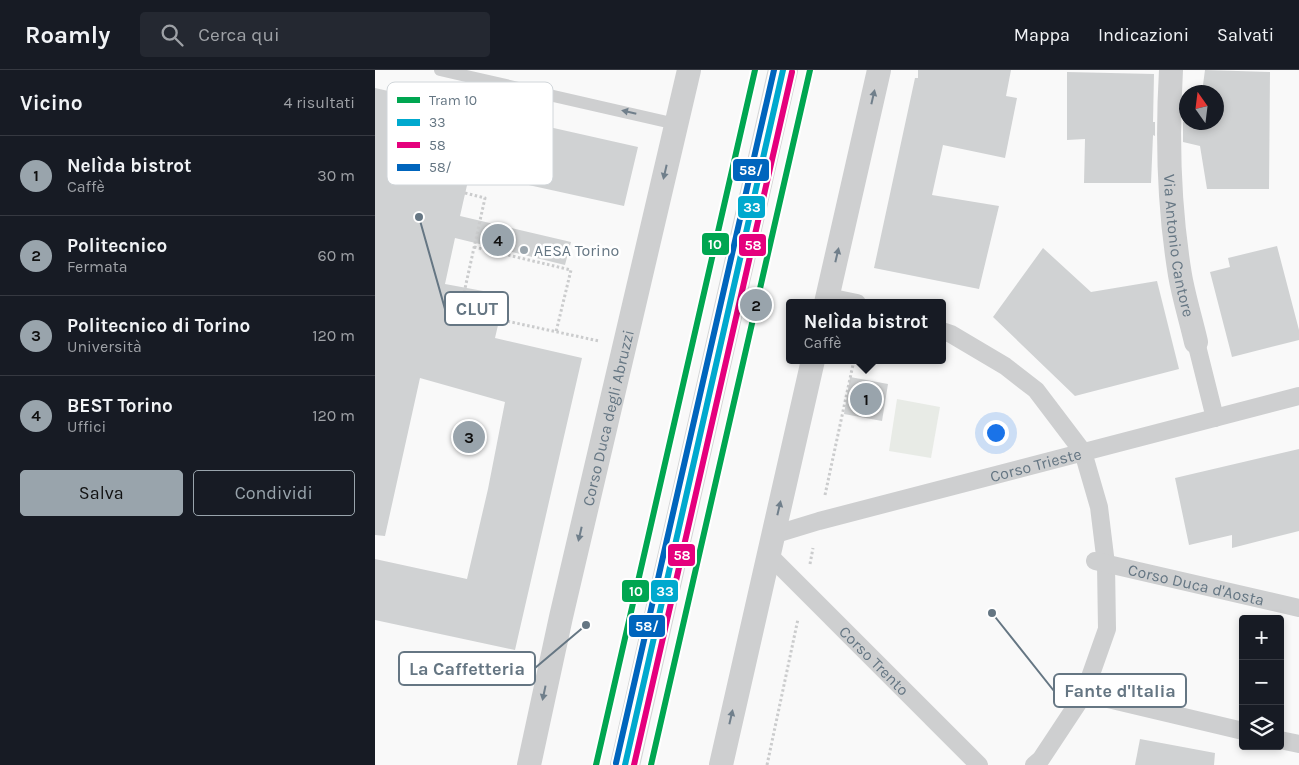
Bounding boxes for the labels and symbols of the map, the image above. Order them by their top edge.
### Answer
legend [387,82,553,185]
north arrow [1179,85,1224,130]
one-way arrow [869,89,877,104]
text: Tram 10 [429,92,477,109]
one-way arrow [621,108,636,116]
text: 33 [429,114,446,131]
text: 58 [429,137,446,154]
line badge: 58/ [732,158,770,182]
text: 58/ [429,159,452,176]
text: 58/ [739,162,763,179]
one-way arrow [661,164,669,179]
street label: Via Antonio Cantore [1160,173,1198,319]
line badge: 33 [737,195,766,219]
text: 33 [743,199,761,216]
pin: 4 [482,221,514,259]
line badge: 10 [701,232,730,256]
line badge: 58 [738,233,767,257]
text: 10 [708,236,722,253]
text: 58 [744,237,762,254]
place label: AESA Torino [534,241,619,260]
marker: AESA Torino [518,244,530,256]
one-way arrow [833,248,841,263]
pin: 2 [740,286,772,324]
callout: CLUT [445,292,508,325]
text: CLUT [456,298,499,320]
street label: Corso Duca degli Abruzzi [578,328,638,508]
pin: 1 [850,380,882,418]
pin: 3 [453,418,485,456]
your location [983,420,1009,446]
street label: Corso Trieste [988,444,1084,486]
one-way arrow [776,499,784,515]
one-way arrow [576,527,584,542]
line badge: 58 [667,543,696,567]
text: 58 [673,547,691,564]
street label: Corso Duca d'Aosta [1126,560,1266,610]
line badge: 10 [621,579,650,603]
line badge: 33 [650,579,679,603]
text: 10 [629,583,643,600]
text: 33 [656,583,674,600]
line badge: 58/ [628,614,666,638]
text: 58/ [635,618,659,635]
street label: Corso Trento [835,622,913,699]
callout: La Caffetteria [399,652,535,685]
text: La Caffetteria [409,658,525,680]
callout: Fante d'Italia [1054,674,1186,707]
text: Fante d'Italia [1064,680,1176,702]
one-way arrow [540,685,548,700]
one-way arrow [727,710,735,725]

